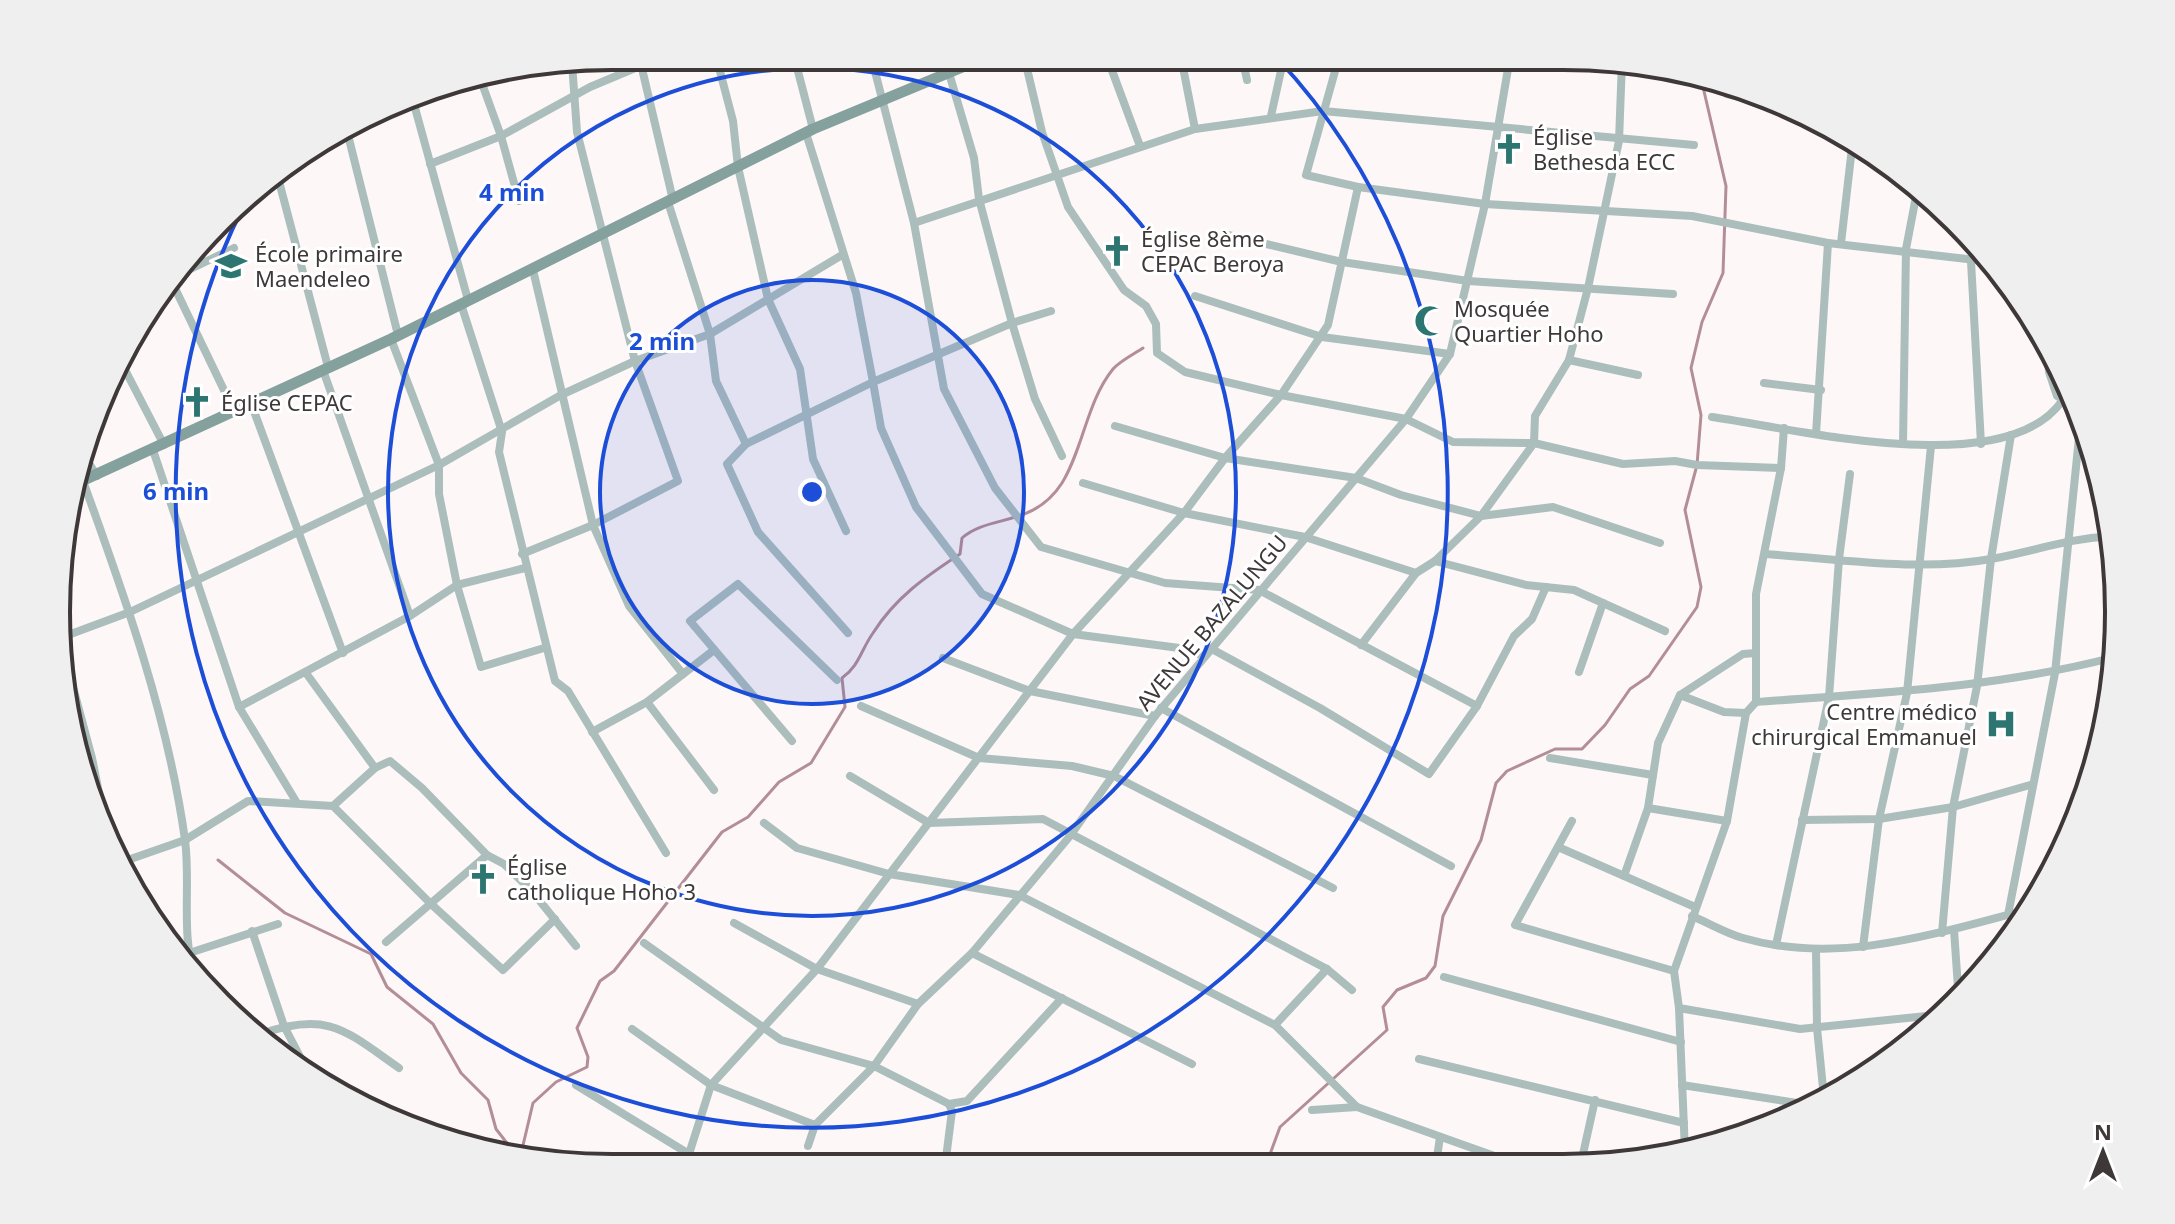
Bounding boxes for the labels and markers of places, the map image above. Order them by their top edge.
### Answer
place label: Église Bethesda ECC [1533,121,1675,176]
church icon: Église Bethesda ECC [1492,132,1526,166]
place label: Église 8ème CEPAC Beroya [1141,223,1284,278]
church icon: Église 8ème CEPAC Beroya [1100,234,1134,268]
place label: École primaire Maendeleo [255,238,403,293]
school or university icon: École primaire Maendeleo [214,249,248,283]
place label: Mosquée Quartier Hoho [1454,293,1604,348]
mosque icon: Mosquée Quartier Hoho [1413,304,1447,338]
church icon: Église CEPAC [180,385,214,419]
place label: Église CEPAC [221,387,353,417]
centre of rings [798,478,826,506]
place label: Centre médico chirurgical Emmanuel [1751,696,1977,751]
hospital icon: Centre médico chirurgical Emmanuel [1984,707,2018,741]
place label: Église catholique Hoho 3 [507,851,696,906]
church icon: Église catholique Hoho 3 [466,862,500,896]

